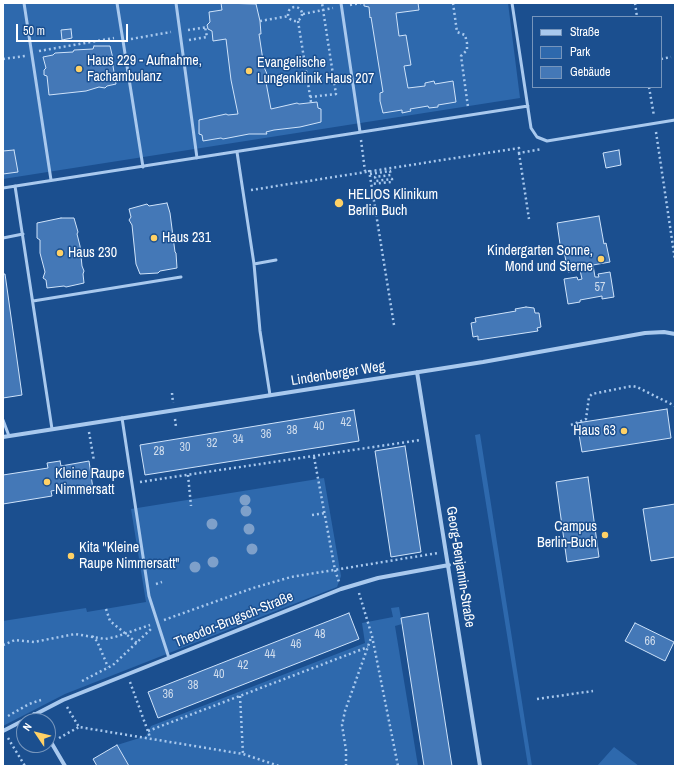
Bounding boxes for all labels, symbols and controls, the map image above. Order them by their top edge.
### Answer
scale bar [18,16,130,42]
legend [532,16,662,88]
text: 50 m [23,23,45,39]
text: Straße [570,24,600,40]
text: Park [570,44,590,60]
place label: Haus 229 - Aufnahme, Fachambulanz [87,53,202,86]
place label: Evangelische Lungenklinik Haus 207 [257,55,374,88]
marker: Haus 229 - Aufnahme, Fachambulanz [74,64,84,74]
text: Gebäude [570,64,611,80]
marker: Evangelische Lungenklinik Haus 207 [244,66,254,76]
place label: HELIOS Klinikum Berlin Buch [348,187,438,220]
marker: HELIOS Klinikum Berlin Buch [333,197,345,209]
place label: Haus 231 [162,230,211,246]
marker: Haus 231 [149,233,159,243]
place label: Kindergarten Sonne, Mond und Sterne [487,243,593,276]
place label: Haus 230 [68,245,117,261]
marker: Haus 230 [55,248,65,258]
marker: Kindergarten Sonne, Mond und Sterne [596,254,606,264]
house number: 57 [595,281,605,295]
street label: Lindenberger Weg [290,358,386,390]
house number: 42 [341,416,351,430]
house number: 40 [314,420,324,434]
place label: Haus 63 [573,423,616,439]
house number: 38 [287,424,297,438]
marker: Haus 63 [619,426,629,436]
house number: 36 [261,428,271,442]
house number: 34 [233,433,243,447]
house number: 32 [207,437,217,451]
house number: 30 [180,441,190,455]
house number: 28 [154,445,164,459]
place label: Kleine Raupe Nimmersatt [55,466,125,498]
marker: Kleine Raupe Nimmersatt [42,477,52,487]
street label: Georg-Benjamin-Straße [442,505,478,629]
place label: Campus Berlin-Buch [537,519,597,552]
marker: Campus Berlin-Buch [600,530,610,540]
place label: Kita "Kleine Raupe Nimmersatt" [79,540,179,572]
marker: Kita "Kleine Raupe Nimmersatt" [66,551,76,561]
street label: Theodor-Brugsch-Straße [172,588,296,652]
house number: 48 [315,628,325,642]
house number: 66 [645,635,655,649]
house number: 46 [291,638,301,652]
house number: 44 [265,648,275,662]
house number: 42 [238,659,248,673]
house number: 40 [214,668,224,682]
house number: 38 [188,679,198,693]
house number: 36 [163,688,173,702]
north arrow [16,713,56,753]
text: N [19,720,35,733]

